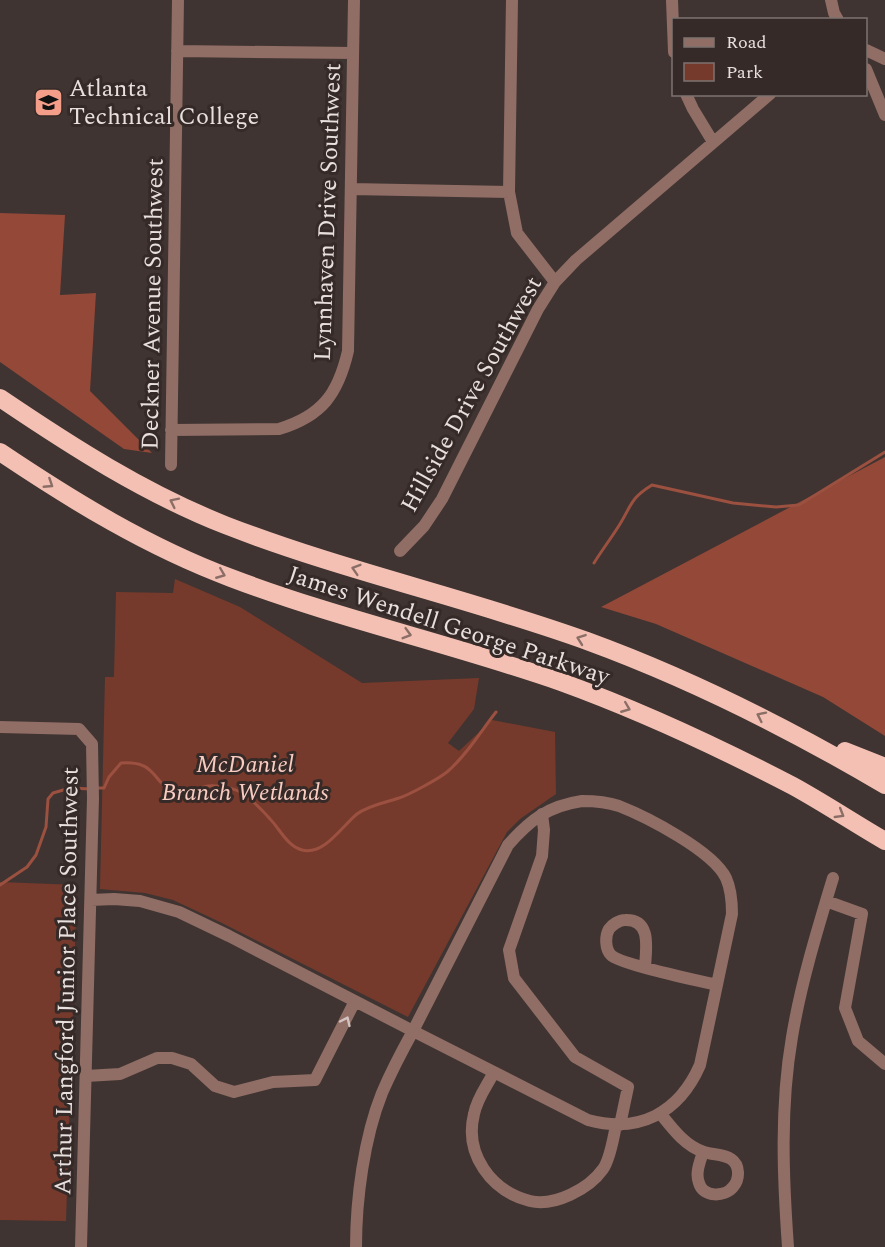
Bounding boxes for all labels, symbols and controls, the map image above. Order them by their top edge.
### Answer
legend [672,18,867,96]
text: Road [726,29,767,56]
text: Park [726,59,763,86]
street label: Lynnhaven Drive Southwest [305,62,351,362]
place label: Atlanta Technical College [69,71,259,135]
school or university icon: Atlanta Technical College [32,86,64,118]
street label: Deckner Avenue Southwest [132,158,174,450]
street label: Hillside Drive Southwest [392,270,552,519]
one-way arrow [42,477,53,488]
one-way arrow [169,497,180,509]
street label: James Wendell George Parkway [283,557,616,696]
one-way arrow [352,564,362,576]
one-way arrow [215,567,226,579]
one-way arrow [401,627,412,639]
one-way arrow [577,634,587,647]
one-way arrow [620,701,631,713]
one-way arrow [756,712,767,723]
park label: McDaniel Branch Wetlands [161,747,329,811]
street label: Arthur Langford Junior Place Southwest [45,766,89,1196]
one-way arrow [834,807,844,819]
one-way arrow [338,1016,350,1027]

